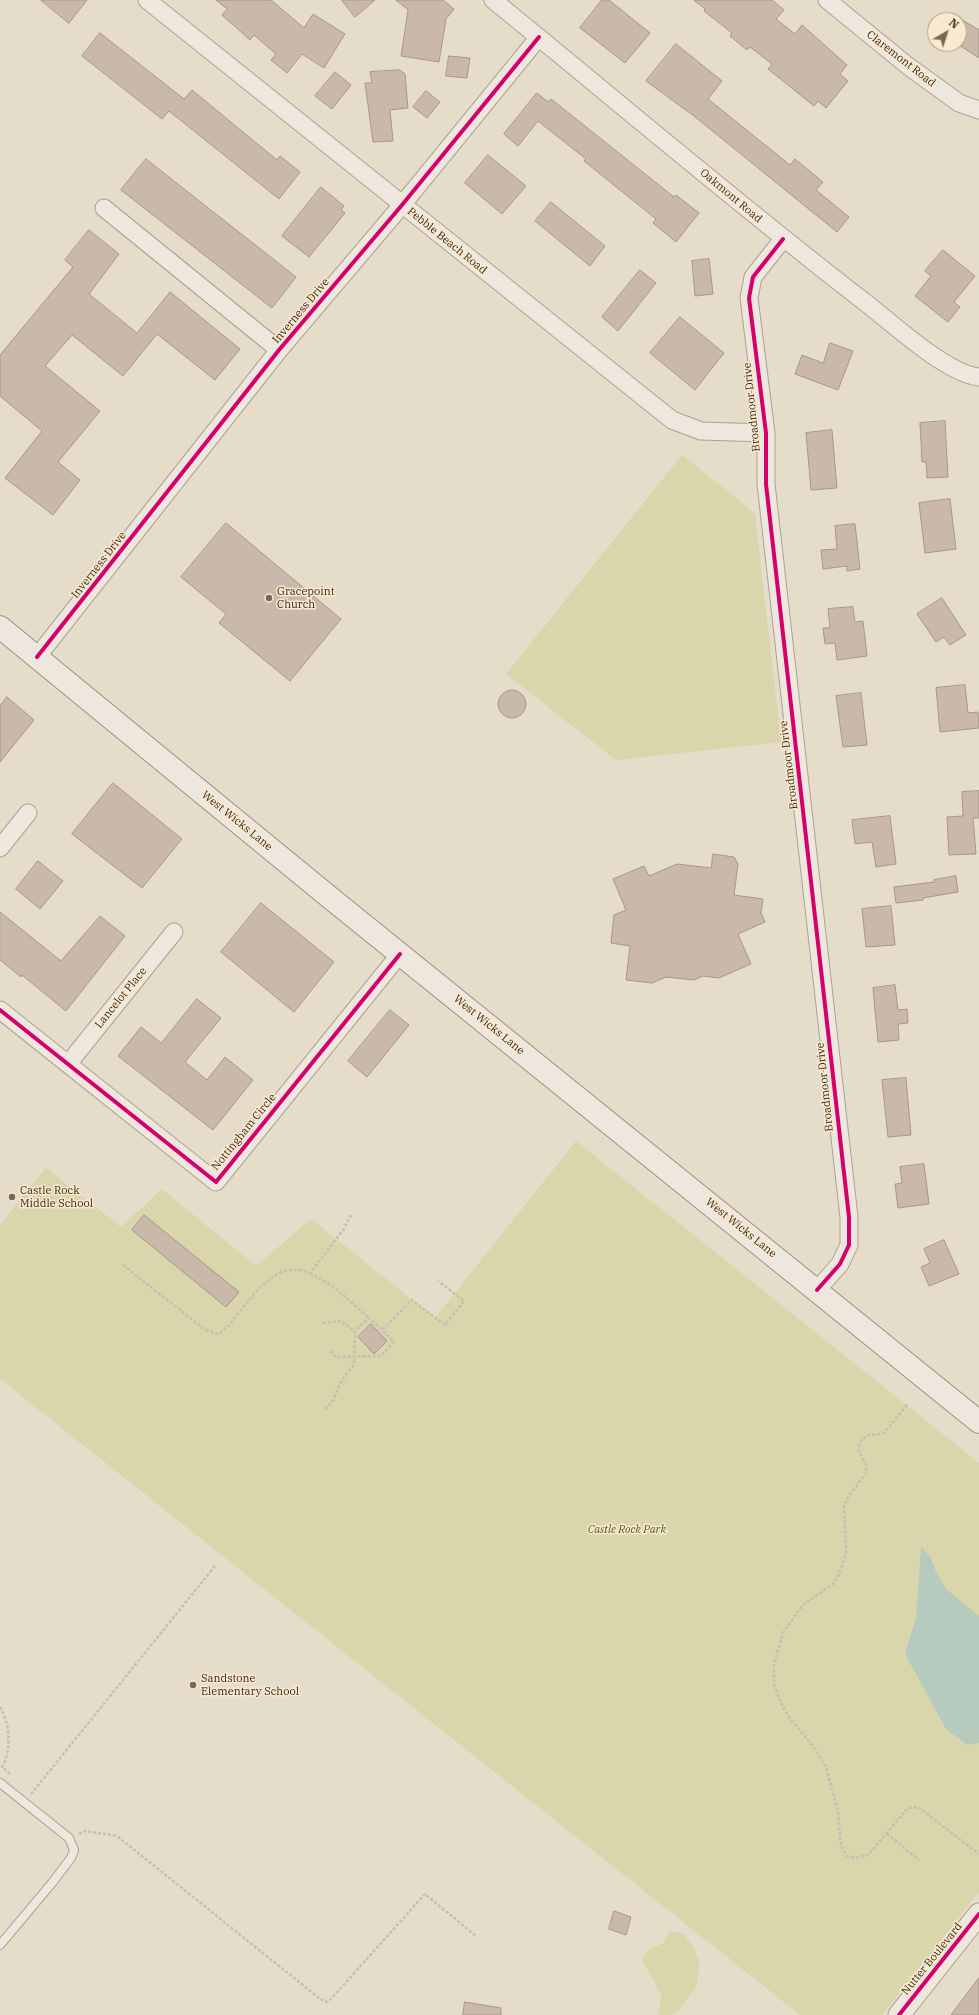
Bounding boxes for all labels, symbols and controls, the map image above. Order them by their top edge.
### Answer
north arrow [927,12,967,52]
text: N [946,15,962,32]
street label: Claremont Road [864,28,938,90]
street label: Oakmont Road [697,166,765,226]
street label: Pebble Beach Road [405,205,489,277]
street label: Inverness Drive [270,276,332,346]
street label: Broadmoor Drive [741,362,763,452]
street label: Inverness Drive [69,529,129,601]
place label: Gracepoint Church [277,585,335,611]
marker: Gracepoint Church [264,593,274,603]
street label: Broadmoor Drive [777,720,801,810]
street label: West Wicks Lane [199,788,275,854]
street label: Lancelot Place [92,965,150,1031]
street label: West Wicks Lane [451,992,527,1058]
street label: Broadmoor Drive [814,1042,836,1132]
street label: Nottingham Circle [209,1091,279,1173]
place label: Castle Rock Middle School [20,1184,93,1210]
marker: Castle Rock Middle School [7,1192,17,1202]
street label: West Wicks Lane [703,1195,779,1261]
park label: Castle Rock Park [588,1523,666,1537]
place label: Sandstone Elementary School [201,1672,299,1698]
marker: Sandstone Elementary School [188,1680,198,1690]
street label: Nutter Boulevard [899,1920,965,1998]

